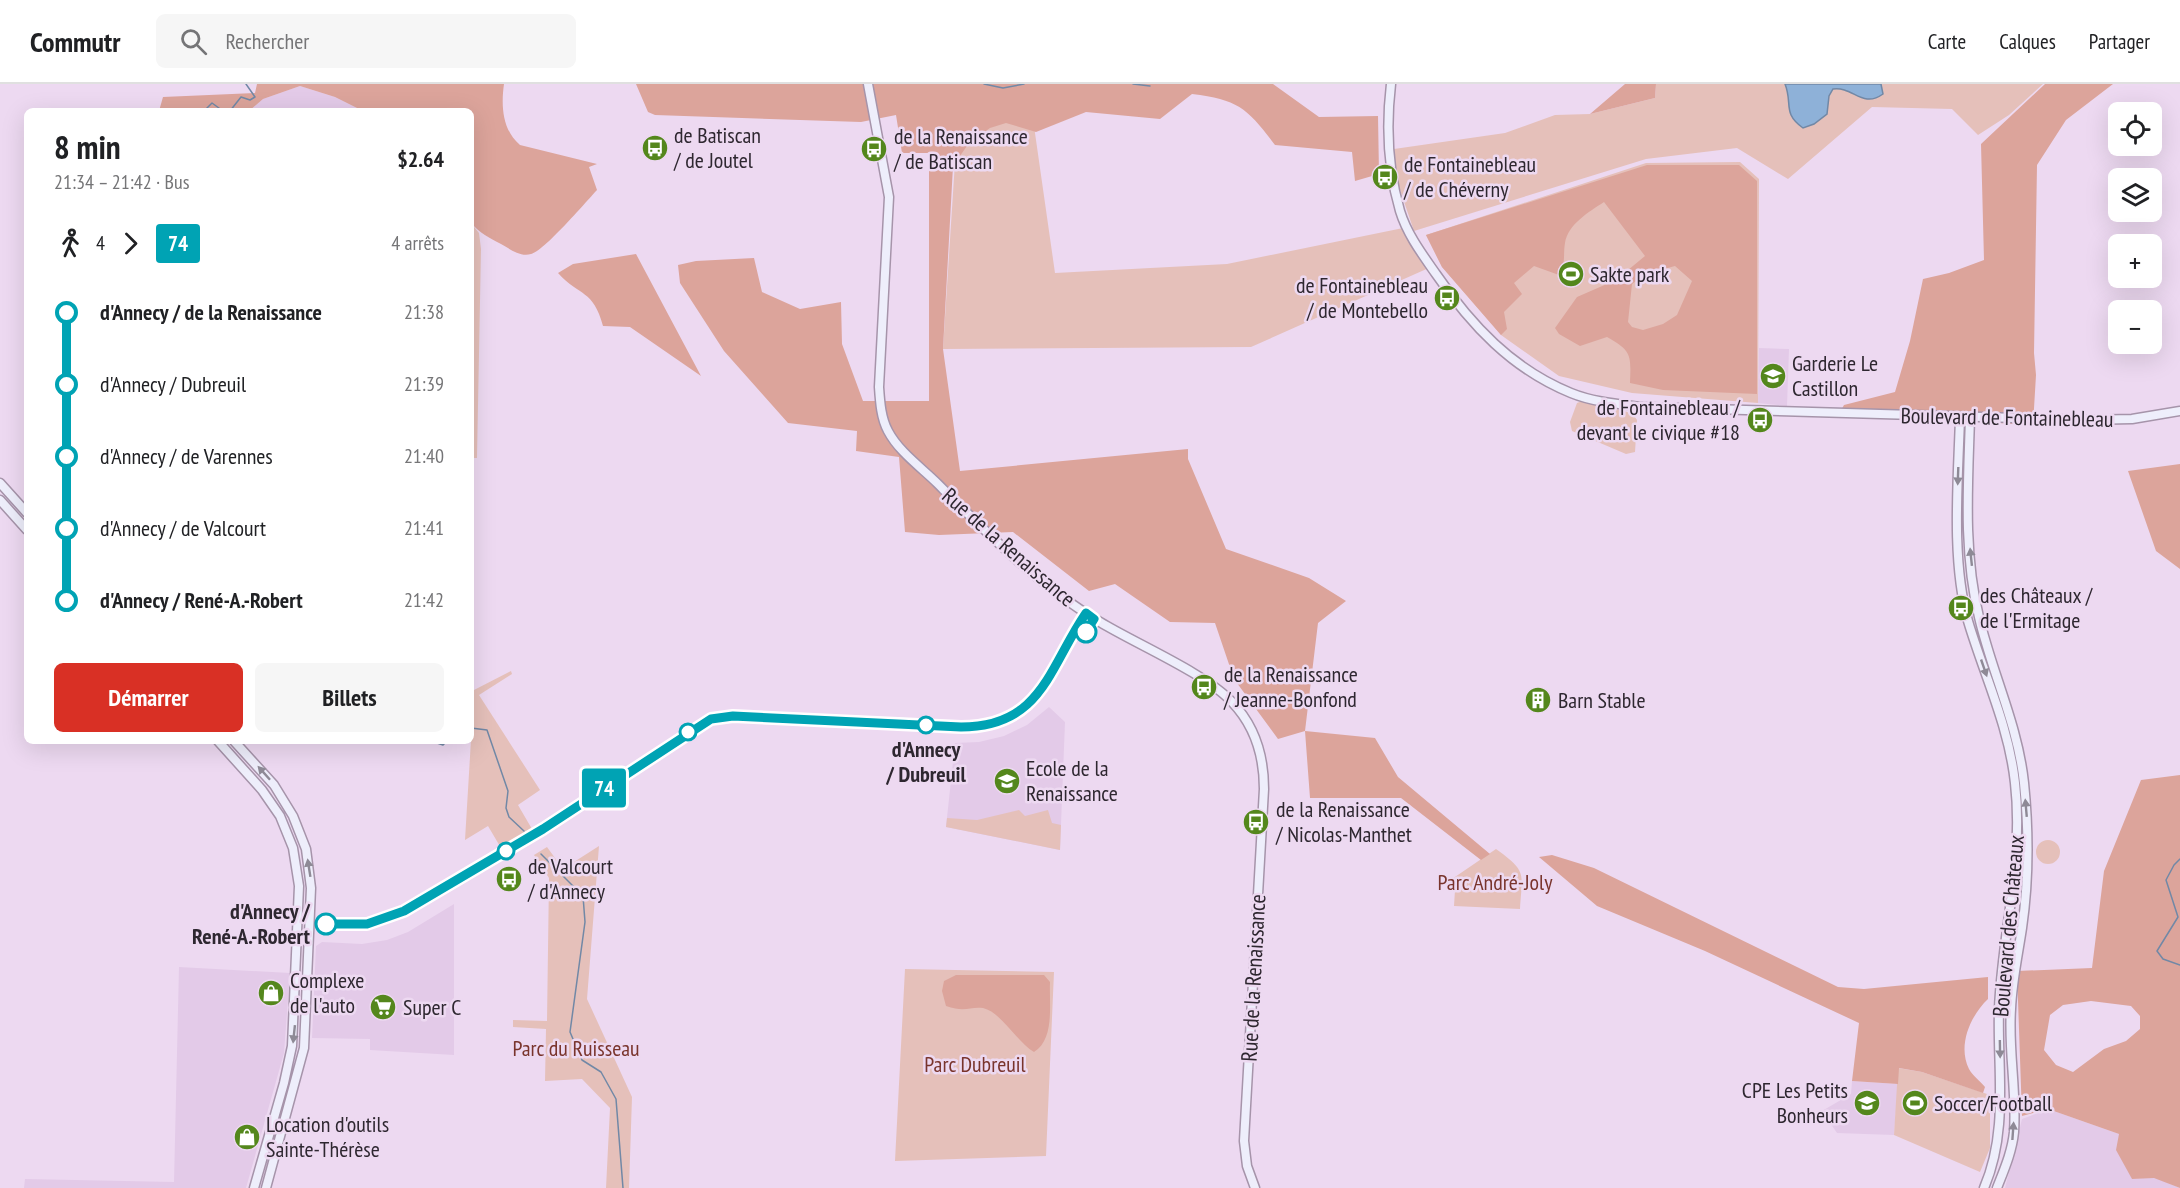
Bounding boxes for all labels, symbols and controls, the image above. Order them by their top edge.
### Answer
search box [156,14,576,68]
text: Commutr [30,23,120,60]
icon: search [177,25,210,58]
text: Rechercher [225,27,309,55]
text: Carte [1928,28,1966,55]
text: Calques [1999,28,2056,55]
text: Partager [2089,28,2150,55]
map controls [2108,102,2162,354]
button: locate [2108,102,2162,156]
place label: de Batiscan / de Joutel [673,121,761,174]
place label: de la Renaissance / de Batiscan [893,122,1028,175]
text: 8 min [54,125,121,168]
bus stop icon: de Batiscan / de Joutel [640,133,670,163]
bus stop icon: de la Renaissance / de Batiscan [859,134,889,164]
text: $2.64 [397,145,444,173]
place label: de Fontainebleau / de Chéverny [1403,150,1536,203]
bus stop icon: de Fontainebleau / de Chéverny [1370,162,1400,192]
button: layers [2108,168,2162,222]
text: 21:34 – 21:42 · Bus [54,169,189,195]
icon: walk [54,227,87,260]
icon: forward [114,227,147,260]
text: 4 [96,230,105,256]
text: 74 [168,230,188,257]
text: 4 arrêts [391,230,444,256]
button: + [2108,234,2162,288]
sports icon: Sakte park [1556,259,1586,289]
place label: Sakte park [1590,260,1670,288]
place label: de Fontainebleau / de Montebello [1296,271,1428,324]
bus stop icon: de Fontainebleau / de Montebello [1432,283,1462,313]
text: d'Annecy / de la Renaissance [100,298,322,326]
text: 21:38 [404,299,444,325]
button: − [2108,300,2162,354]
place label: Garderie Le Castillon [1792,349,1878,402]
school or university icon: Garderie Le Castillon [1758,361,1788,391]
text: d'Annecy / Dubreuil [100,370,246,398]
text: 21:39 [404,371,444,397]
place label: de Fontainebleau / devant le civique #18 [1577,393,1742,446]
street label: Boulevard de Fontainebleau [1900,401,2114,433]
bus stop icon: de Fontainebleau / devant le civique #18 [1745,405,1775,435]
text: d'Annecy / de Varennes [100,442,273,470]
text: 21:40 [404,443,444,469]
one-way arrow [1953,467,1962,486]
street label: Rue de la Renaissance [937,481,1081,613]
text: d'Annecy / de Valcourt [100,514,266,542]
text: 21:41 [404,515,444,541]
one-way arrow [1966,548,1976,567]
place label: des Châteaux / de l'Ermitage [1980,581,2094,634]
text: d'Annecy / René-A.-Robert [100,586,303,614]
text: 21:42 [404,587,444,613]
bus stop icon: des Châteaux / de l'Ermitage [1946,593,1976,623]
unlabelled marker [1075,621,1097,643]
one-way arrow [1980,659,1990,677]
place label: de la Renaissance / Jeanne-Bonfond [1223,660,1358,713]
button: Démarrer [54,663,243,732]
button: Billets [255,663,444,732]
bus stop icon: de la Renaissance / Jeanne-Bonfond [1189,672,1219,702]
building icon: Barn Stable [1523,685,1553,715]
place label: Barn Stable [1558,686,1646,714]
marker: d'Annecy / Dubreuil [917,716,935,734]
unlabelled marker [679,723,697,741]
place label: d'Annecy / Dubreuil [885,735,966,788]
place label: Ecole de la Renaissance [1026,754,1118,807]
one-way arrow [257,766,271,781]
school or university icon: Ecole de la Renaissance [992,766,1022,796]
line badge: 74 [577,768,631,808]
text: 74 [594,775,614,802]
place label: de la Renaissance / Nicolas-Manthet [1275,795,1412,848]
one-way arrow [2021,799,2031,818]
bus stop icon: de la Renaissance / Nicolas-Manthet [1241,807,1271,837]
street label: Boulevard des Châteaux [1986,834,2030,1018]
unlabelled marker [497,842,515,860]
place label: de Valcourt / d'Annecy [527,852,613,905]
one-way arrow [304,858,313,877]
bus stop icon: de Valcourt / d'Annecy [494,864,524,894]
park label: Parc André-Joly [1438,868,1553,896]
street label: Rue de la Renaissance [1235,894,1271,1062]
place label: d'Annecy / René-A.-Robert [192,897,311,950]
marker: d'Annecy / René-A.-Robert [315,913,337,935]
place label: Complexe de l'auto [290,966,364,1019]
shop icon: Complexe de l'auto [256,978,286,1008]
supermarket icon: Super C [368,992,398,1022]
place label: Super C [403,993,461,1021]
one-way arrow [289,1024,298,1043]
park label: Parc du Ruisseau [512,1034,640,1062]
one-way arrow [1995,1039,2005,1058]
park label: Parc Dubreuil [924,1050,1027,1078]
place label: CPE Les Petits Bonheurs [1742,1076,1848,1129]
school or university icon: CPE Les Petits Bonheurs [1852,1088,1882,1118]
sports icon: Soccer/Football [1900,1088,1930,1118]
place label: Soccer/Football [1934,1089,2053,1117]
place label: Location d'outils Sainte-Thérèse [266,1110,389,1163]
one-way arrow [2008,1121,2018,1140]
shop icon: Location d'outils Sainte-Thérèse [232,1122,262,1152]

